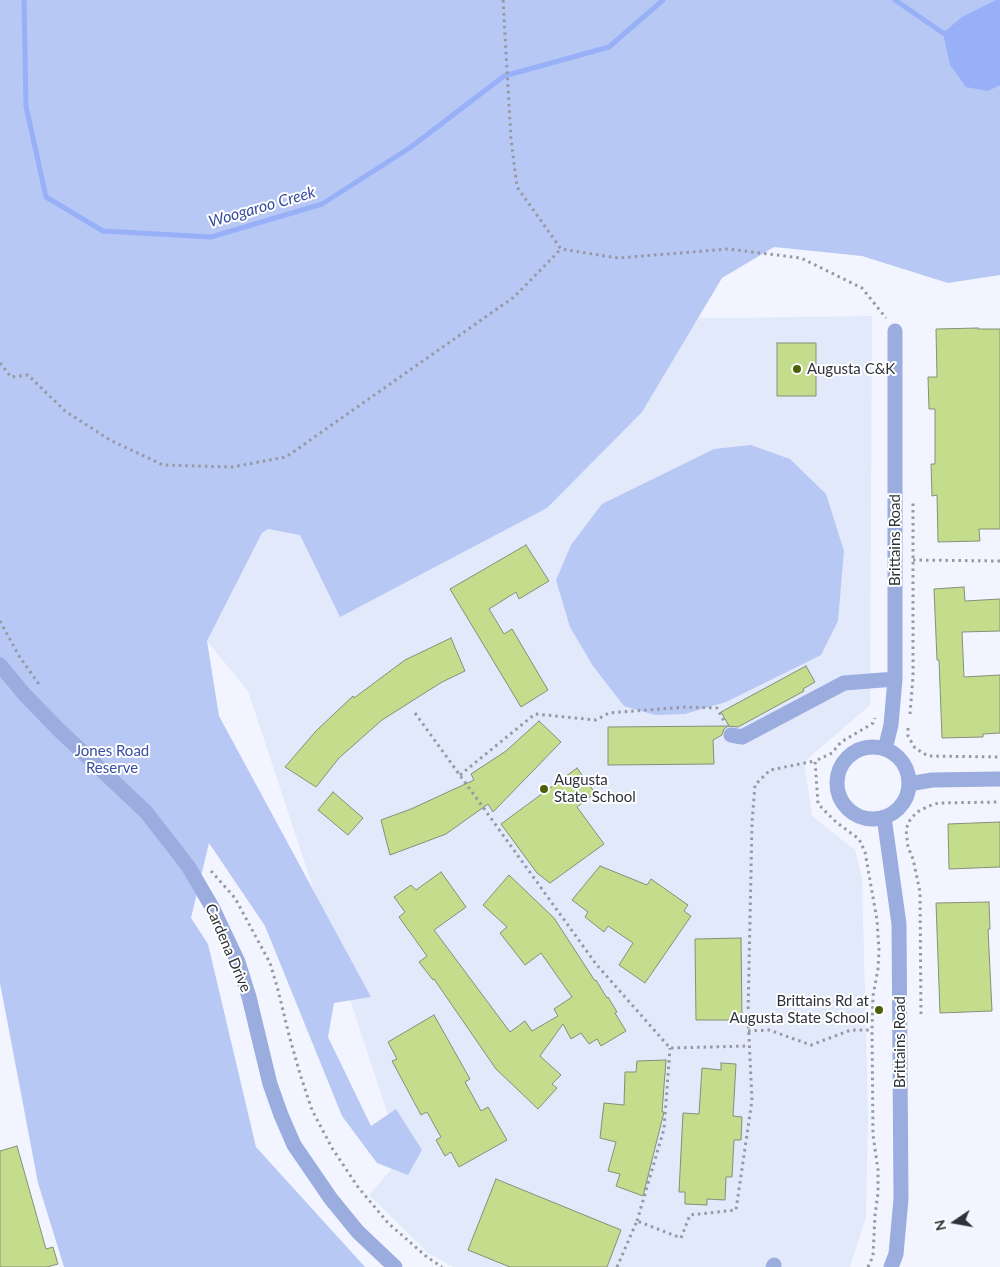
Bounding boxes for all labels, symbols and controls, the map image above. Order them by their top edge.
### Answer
water label: Woogaroo Creek [206,183,318,231]
place label: Augusta C&K [807,360,895,378]
marker: Augusta C&K [791,363,803,375]
street label: Brittains Road [886,494,904,586]
park label: Jones Road Reserve [75,742,149,777]
place label: Augusta State School [554,771,636,806]
marker: Augusta State School [538,783,550,795]
street label: Cardena Drive [201,901,255,995]
place label: Brittains Rd at Augusta State School [730,992,869,1027]
street label: Brittains Road [891,996,909,1088]
marker: Brittains Rd at Augusta State School [873,1004,885,1016]
north arrow [930,1197,980,1247]
text: N [930,1218,949,1232]

